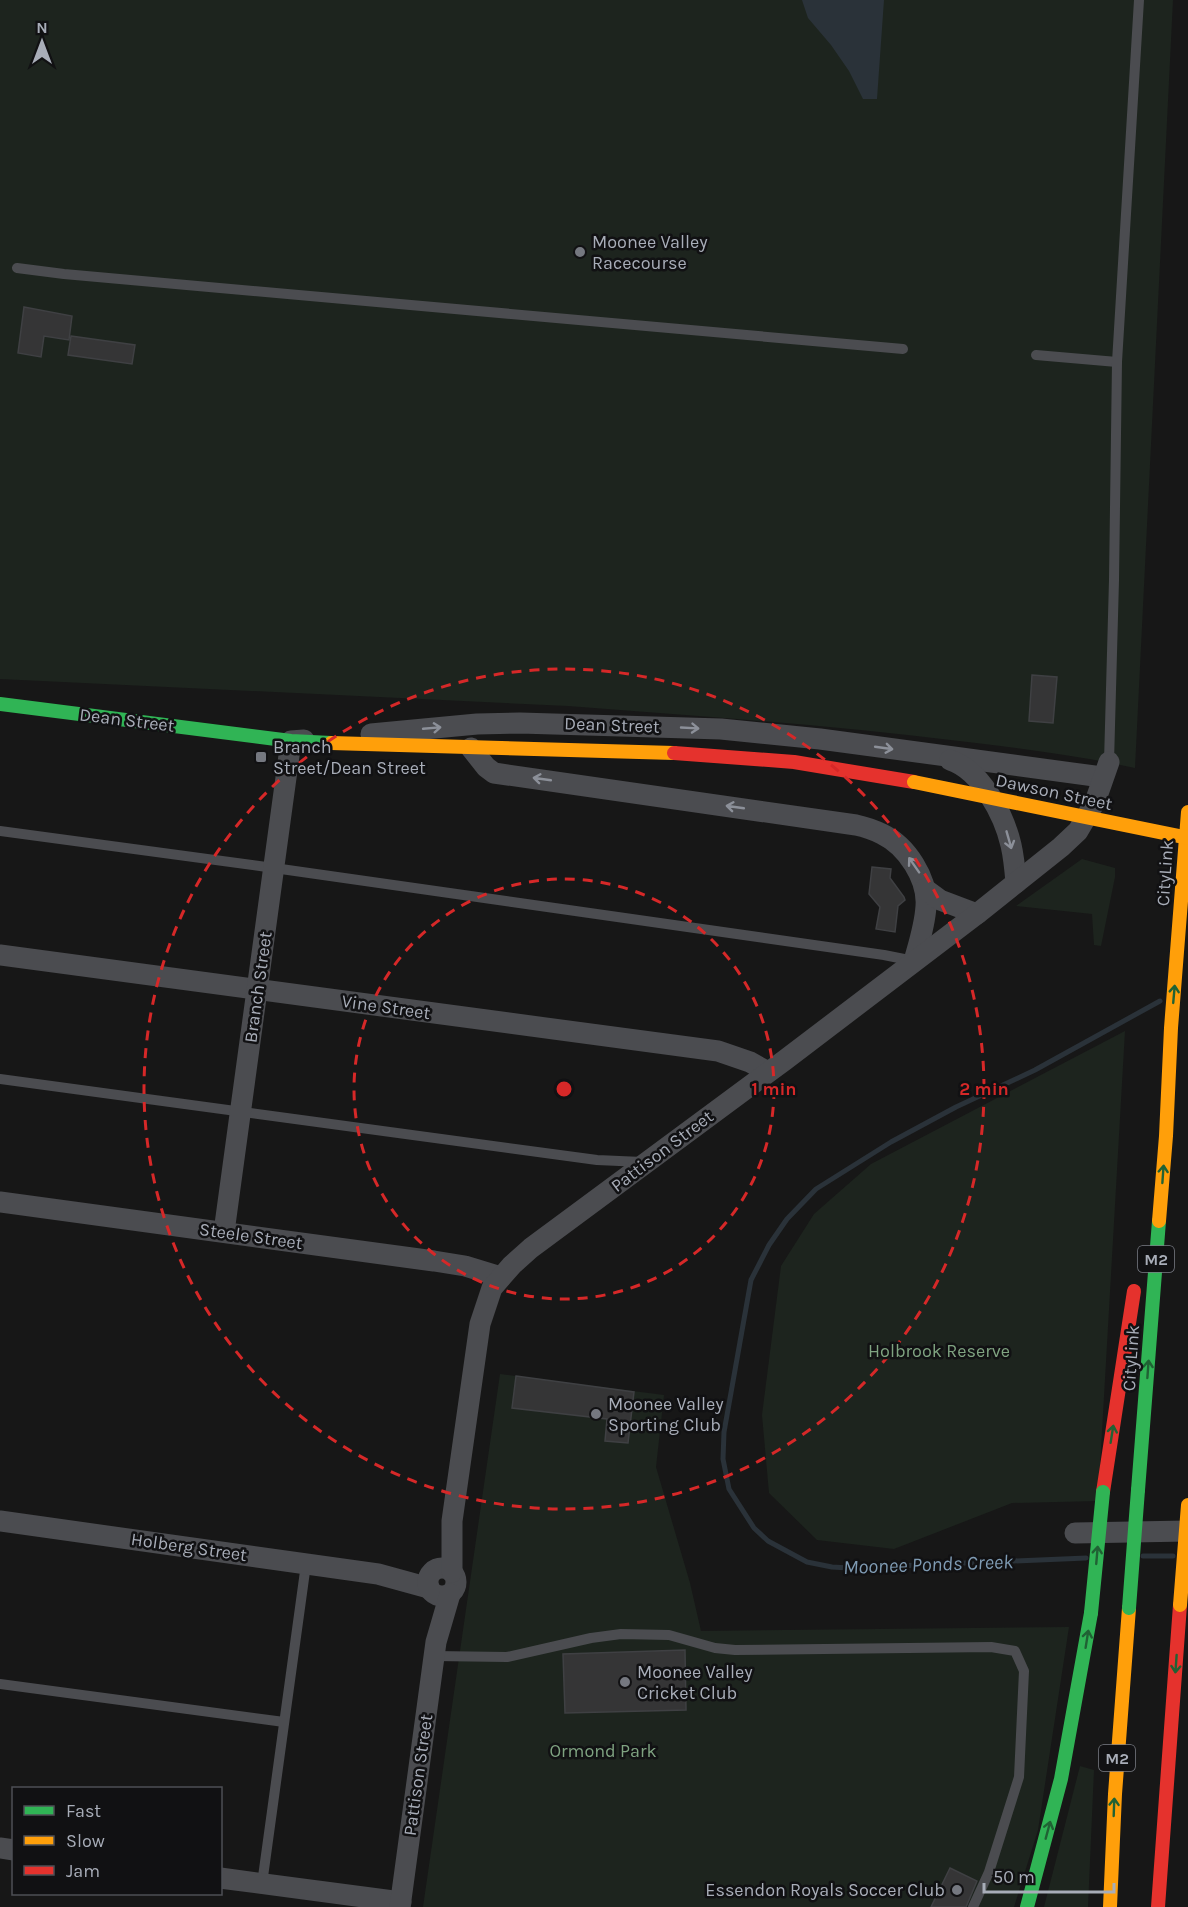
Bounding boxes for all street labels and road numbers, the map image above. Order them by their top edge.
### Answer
street label: Dean Street [78,703,176,737]
street label: Dean Street [564,712,660,738]
street label: Dawson Street [994,769,1115,815]
street label: CityLink [1152,839,1178,907]
street label: Branch Street [239,930,277,1044]
street label: Vine Street [340,990,432,1024]
street label: Pattison Street [606,1105,718,1197]
street label: Steele Street [198,1218,304,1254]
road number: M2 [1138,1246,1174,1272]
street label: CityLink [1118,1324,1144,1392]
street label: Holberg Street [130,1528,249,1566]
street label: Pattison Street [399,1713,437,1837]
road number: M2 [1099,1745,1135,1771]

